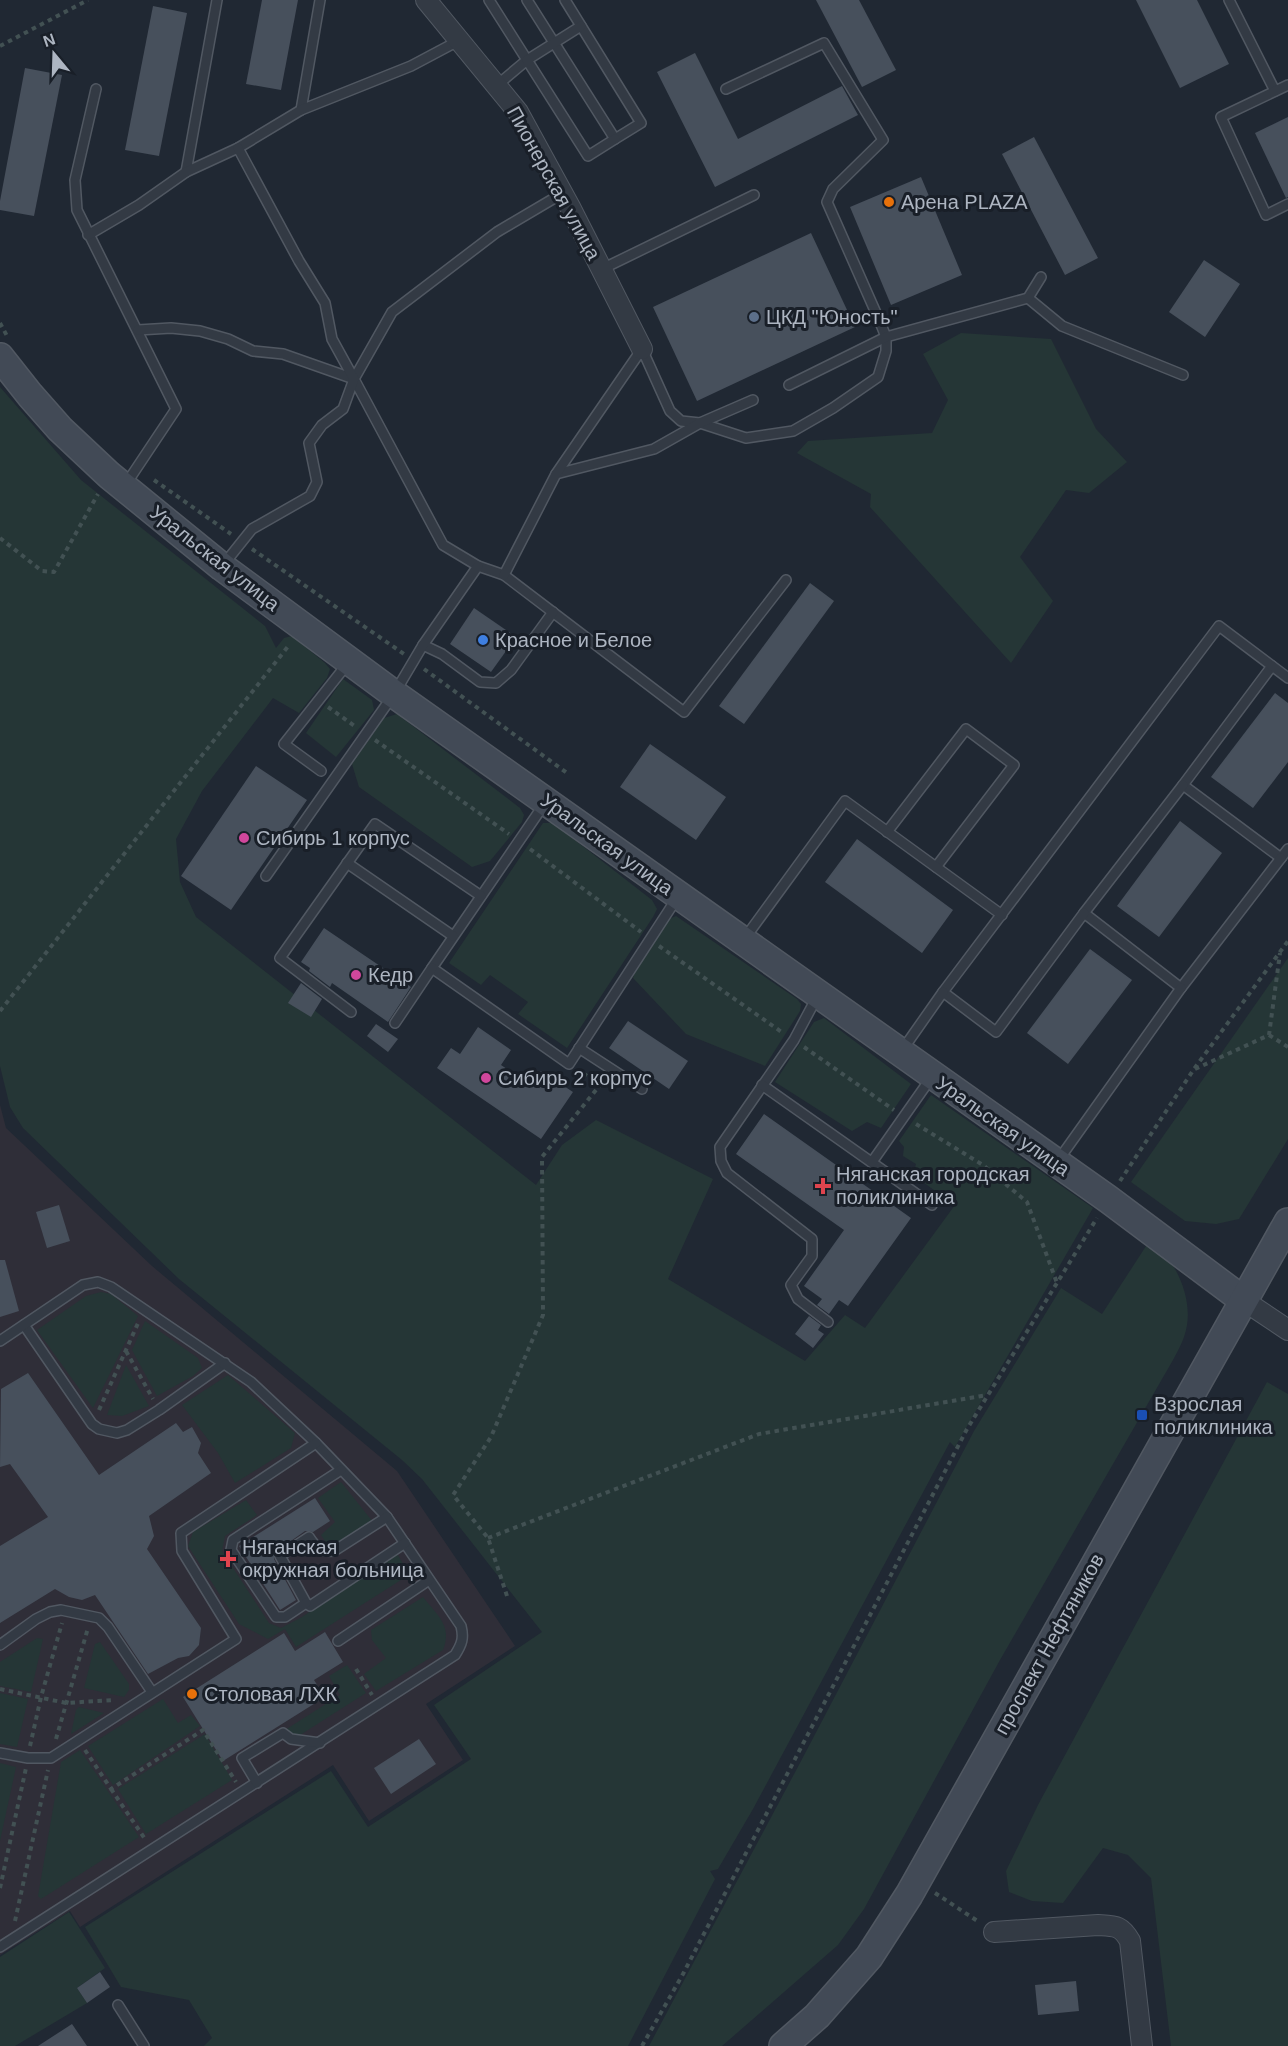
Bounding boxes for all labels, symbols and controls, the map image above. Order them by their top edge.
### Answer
north arrow [24,24,84,84]
text: N [41,30,58,50]
street label: Пионерская улица [503,103,606,264]
place label: Арена PLAZA [901,191,1028,213]
marker: Арена PLAZA [882,195,896,209]
place label: ЦКД "Юность" [766,306,898,328]
marker: ЦКД "Юность" [747,310,761,324]
street label: Уральская улица [146,501,285,616]
place label: Красное и Белое [495,629,652,651]
marker: Красное и Белое [476,633,490,647]
street label: Уральская улица [537,789,678,900]
place label: Сибирь 1 корпус [256,827,410,849]
marker: Сибирь 1 корпус [237,831,251,845]
place label: Кедр [368,964,413,986]
marker: Кедр [349,968,363,982]
place label: Сибирь 2 корпус [498,1067,652,1089]
marker: Сибирь 2 корпус [479,1071,493,1085]
street label: Уральская улица [932,1072,1075,1181]
place label: Няганская городская поликлиника [836,1163,1030,1208]
marker: Няганская городская поликлиника [814,1177,832,1195]
place label: Взрослая поликлиника [1154,1393,1274,1438]
marker: Взрослая поликлиника [1135,1408,1149,1422]
place label: Няганская окружная больница [242,1536,425,1581]
marker: Няганская окружная больница [219,1550,237,1568]
street label: проспект Нефтяников [990,1550,1108,1738]
place label: Столовая ЛХК [204,1683,337,1705]
marker: Столовая ЛХК [185,1687,199,1701]

